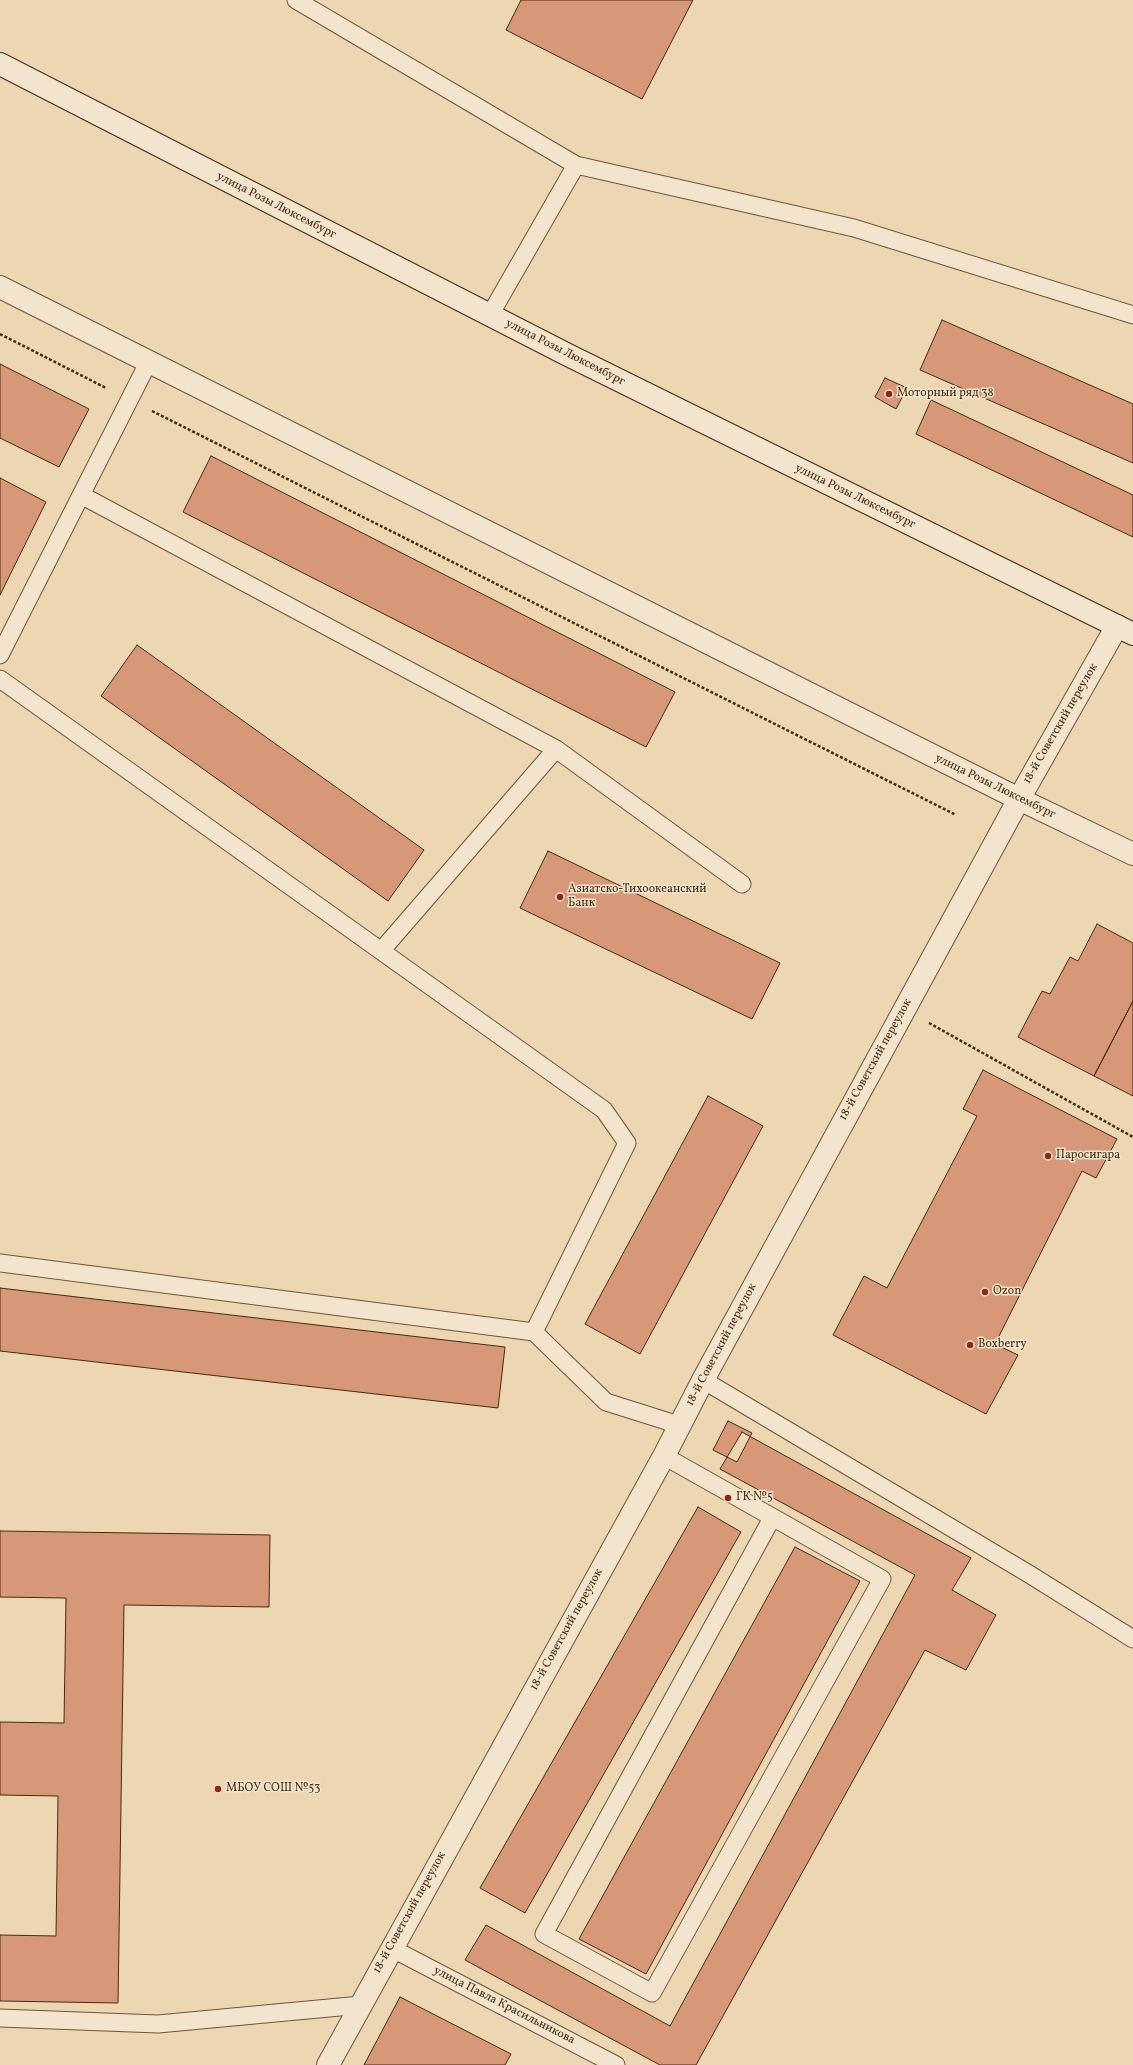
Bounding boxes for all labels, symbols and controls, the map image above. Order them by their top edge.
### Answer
street label: улица Розы Люксембург [214,170,338,242]
street label: улица Розы Люксембург [503,317,627,389]
place label: Моторный ряд 38 [897,387,993,401]
marker: Моторный ряд 38 [884,389,894,399]
street label: улица Розы Люксембург [792,461,918,533]
street label: 18-й Советский переулок [1021,661,1101,787]
street label: улица Розы Люксембург [932,751,1058,823]
place label: Азиатско-Тихоокеанский Банк [568,883,707,911]
marker: Азиатско-Тихоокеанский Банк [555,892,565,902]
street label: 18-й Советский переулок [837,997,915,1123]
place label: Паросигара [1056,1149,1120,1163]
marker: Паросигара [1043,1151,1053,1161]
street label: 18-й Советский переулок [684,1281,760,1409]
place label: Ozon [993,1285,1021,1299]
marker: Ozon [980,1287,990,1297]
place label: Boxberry [978,1338,1027,1352]
marker: Boxberry [965,1340,975,1350]
place label: ГК №5 [736,1491,773,1505]
marker: ГК №5 [723,1493,733,1503]
street label: 18-й Советский переулок [528,1567,606,1693]
place label: МБОУ СОШ №53 [226,1782,320,1796]
marker: МБОУ СОШ №53 [213,1784,223,1794]
street label: 18-й Советский переулок [371,1850,449,1976]
street label: улица Павла Красильникова [431,1964,577,2048]

